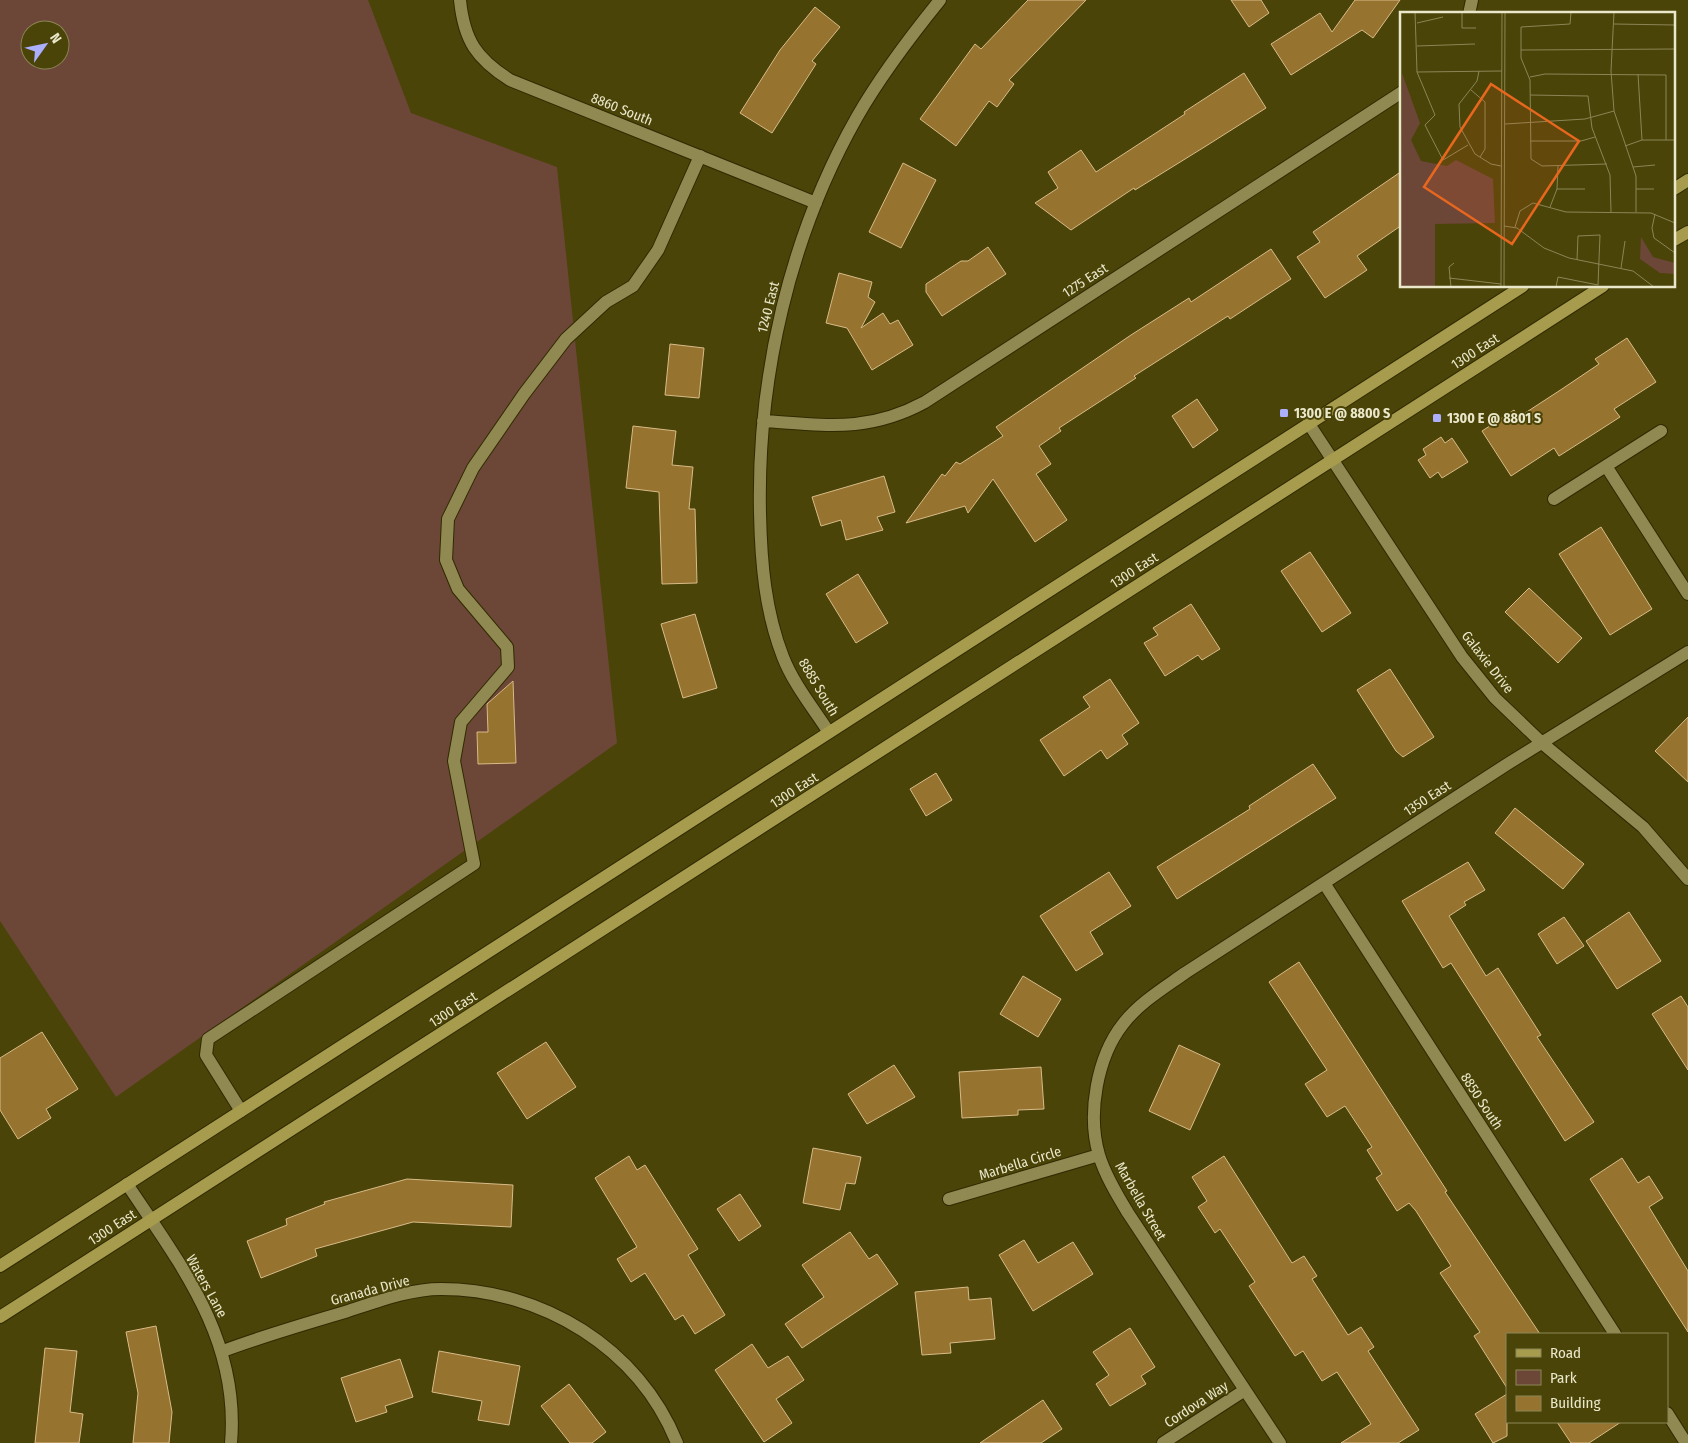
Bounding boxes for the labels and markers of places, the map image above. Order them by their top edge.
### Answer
place label: 1300 E @ 8800 S [1294,405,1390,422]
marker: 1300 E @ 8800 S [1278,407,1290,419]
place label: 1300 E @ 8801 S [1447,410,1541,427]
marker: 1300 E @ 8801 S [1431,412,1443,424]

